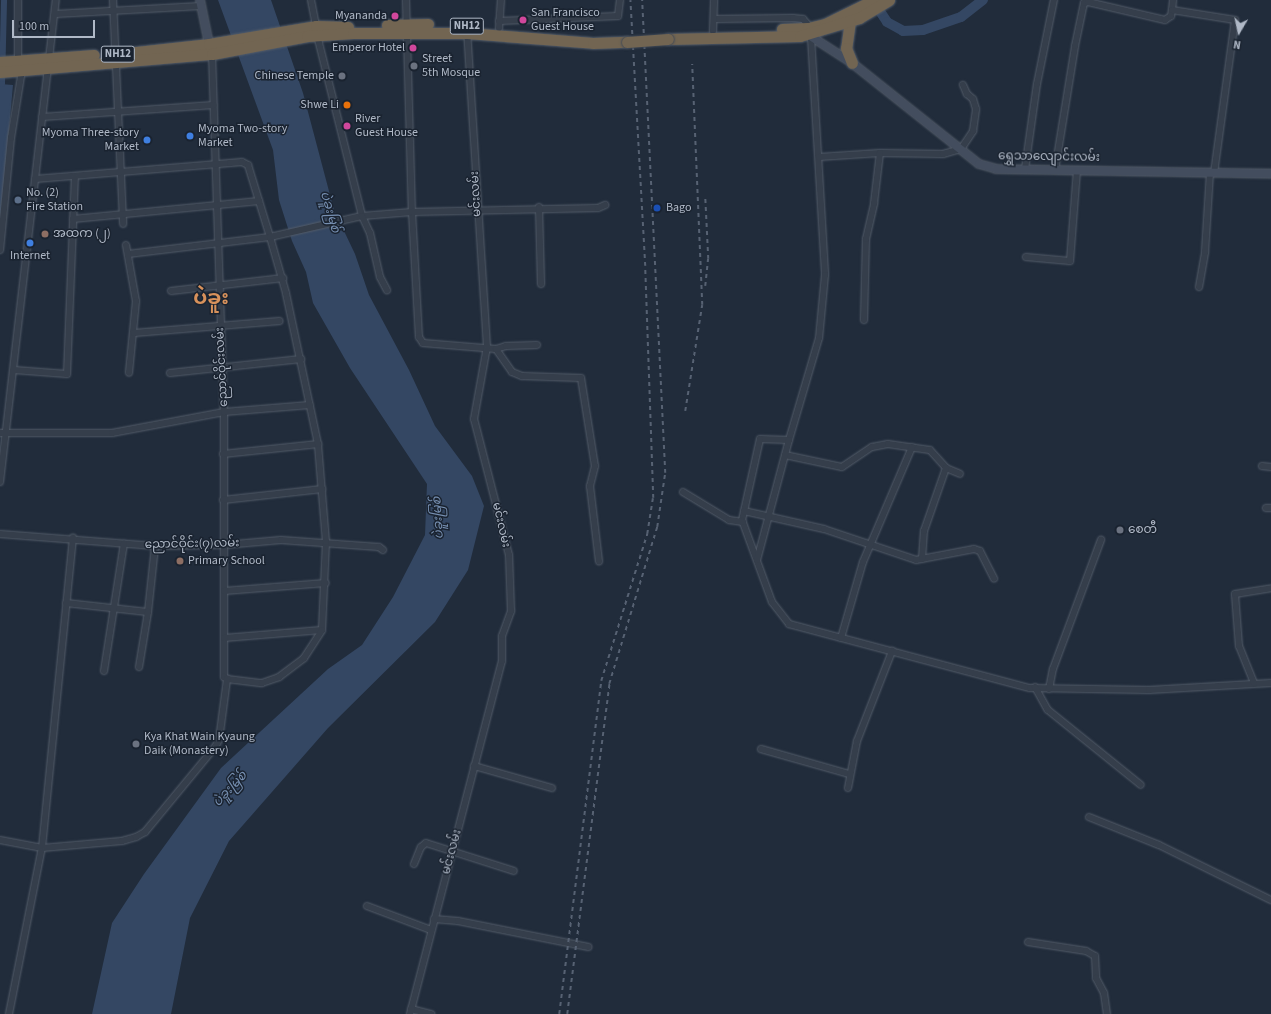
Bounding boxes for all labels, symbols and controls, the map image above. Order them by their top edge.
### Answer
place label: San Francisco Guest House [531,6,600,34]
place label: Myananda [335,9,387,23]
marker: Myananda [390,11,400,21]
scale bar [14,12,97,38]
north arrow [1219,12,1259,52]
marker: San Francisco Guest House [518,15,528,25]
road number: NH12 [449,17,485,35]
text: 100 m [19,18,49,35]
text: N [1232,36,1242,52]
place label: Emperor Hotel [332,41,405,55]
marker: Emperor Hotel [408,43,418,53]
road number: NH12 [100,45,136,63]
place label: Street 5th Mosque [422,52,480,80]
marker: Street 5th Mosque [409,61,419,71]
place label: Chinese Temple [255,69,334,83]
marker: Chinese Temple [337,71,347,81]
place label: Shwe Li [300,98,339,112]
marker: Shwe Li [342,100,352,110]
place label: River Guest House [355,112,418,140]
marker: River Guest House [342,121,352,131]
place label: Myoma Two-story Market [198,122,287,150]
place label: Myoma Three-story Market [42,126,139,154]
marker: Myoma Two-story Market [185,131,195,141]
marker: Myoma Three-story Market [142,135,152,145]
street label: ရွှေသာလျောင်းလမ်း [998,149,1100,165]
street label: မင်းလမ်း [468,171,484,217]
place label: No. (2) Fire Station [26,186,83,214]
water label: ပဲခူးမြစ် [317,189,343,235]
marker: No. (2) Fire Station [13,195,23,205]
place label: Bago [666,201,691,215]
marker: Bago [651,202,663,214]
place label: အထက (၂) [53,227,111,241]
marker: အထက (၂) [40,229,50,239]
marker: Internet [25,238,35,248]
place label: Internet [10,249,50,263]
district label: ပဲခူး [193,286,229,310]
street label: ညောင်ဝိုင်းလမ်း [213,327,231,407]
water label: ပဲခူးမြစ် [429,496,447,540]
street label: မင်းလမ်း [489,501,513,549]
place label: စေတီ [1128,523,1157,537]
marker: စေတီ [1115,525,1125,535]
street label: ညောင်ဝိုင်း(၇)လမ်း [144,536,240,552]
place label: Primary School [188,554,265,568]
marker: Primary School [175,556,185,566]
place label: Kya Khat Wain Kyaung Daik (Monastery) [144,730,255,758]
marker: Kya Khat Wain Kyaung Daik (Monastery) [131,739,141,749]
water label: ပဲခူးမြစ် [210,768,250,810]
street label: မင်းလမ်း [439,828,465,876]

